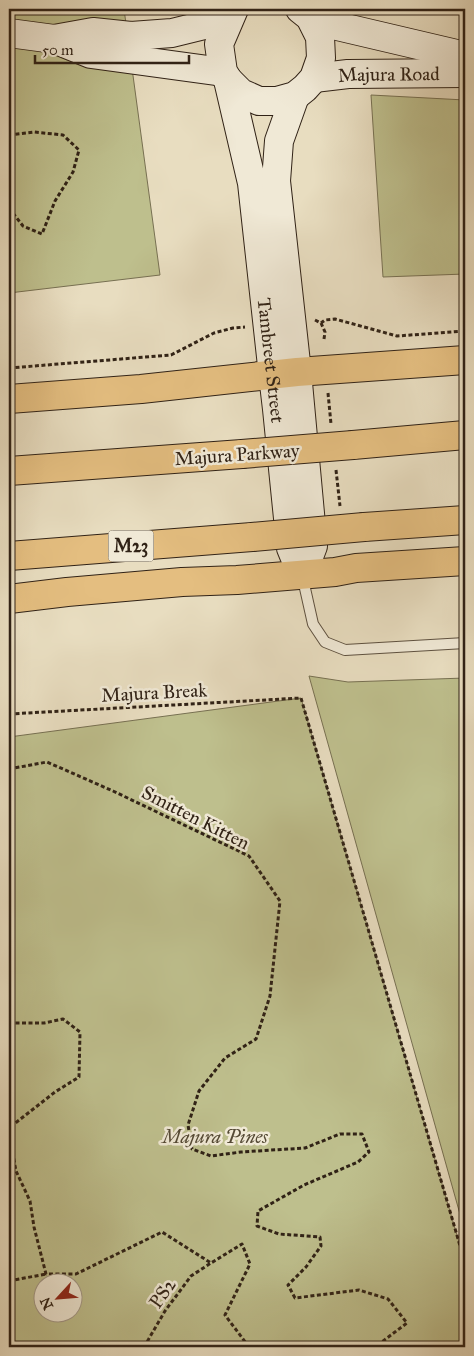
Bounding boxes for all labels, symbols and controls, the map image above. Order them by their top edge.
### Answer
scale bar [35,32,189,64]
text: 50 m [42,41,74,59]
street label: Majura Road [336,62,440,87]
street label: Tambreet Street [253,296,289,424]
street label: Majura Parkway [174,439,301,470]
road number: M23 [108,530,154,562]
street label: Majura Break [101,678,208,707]
street label: Smitten Kitten [138,780,254,854]
park label: Majura Pines [160,1125,268,1148]
street label: PS2 [144,1273,181,1313]
north arrow [32,1274,82,1324]
text: N [36,1294,57,1313]

